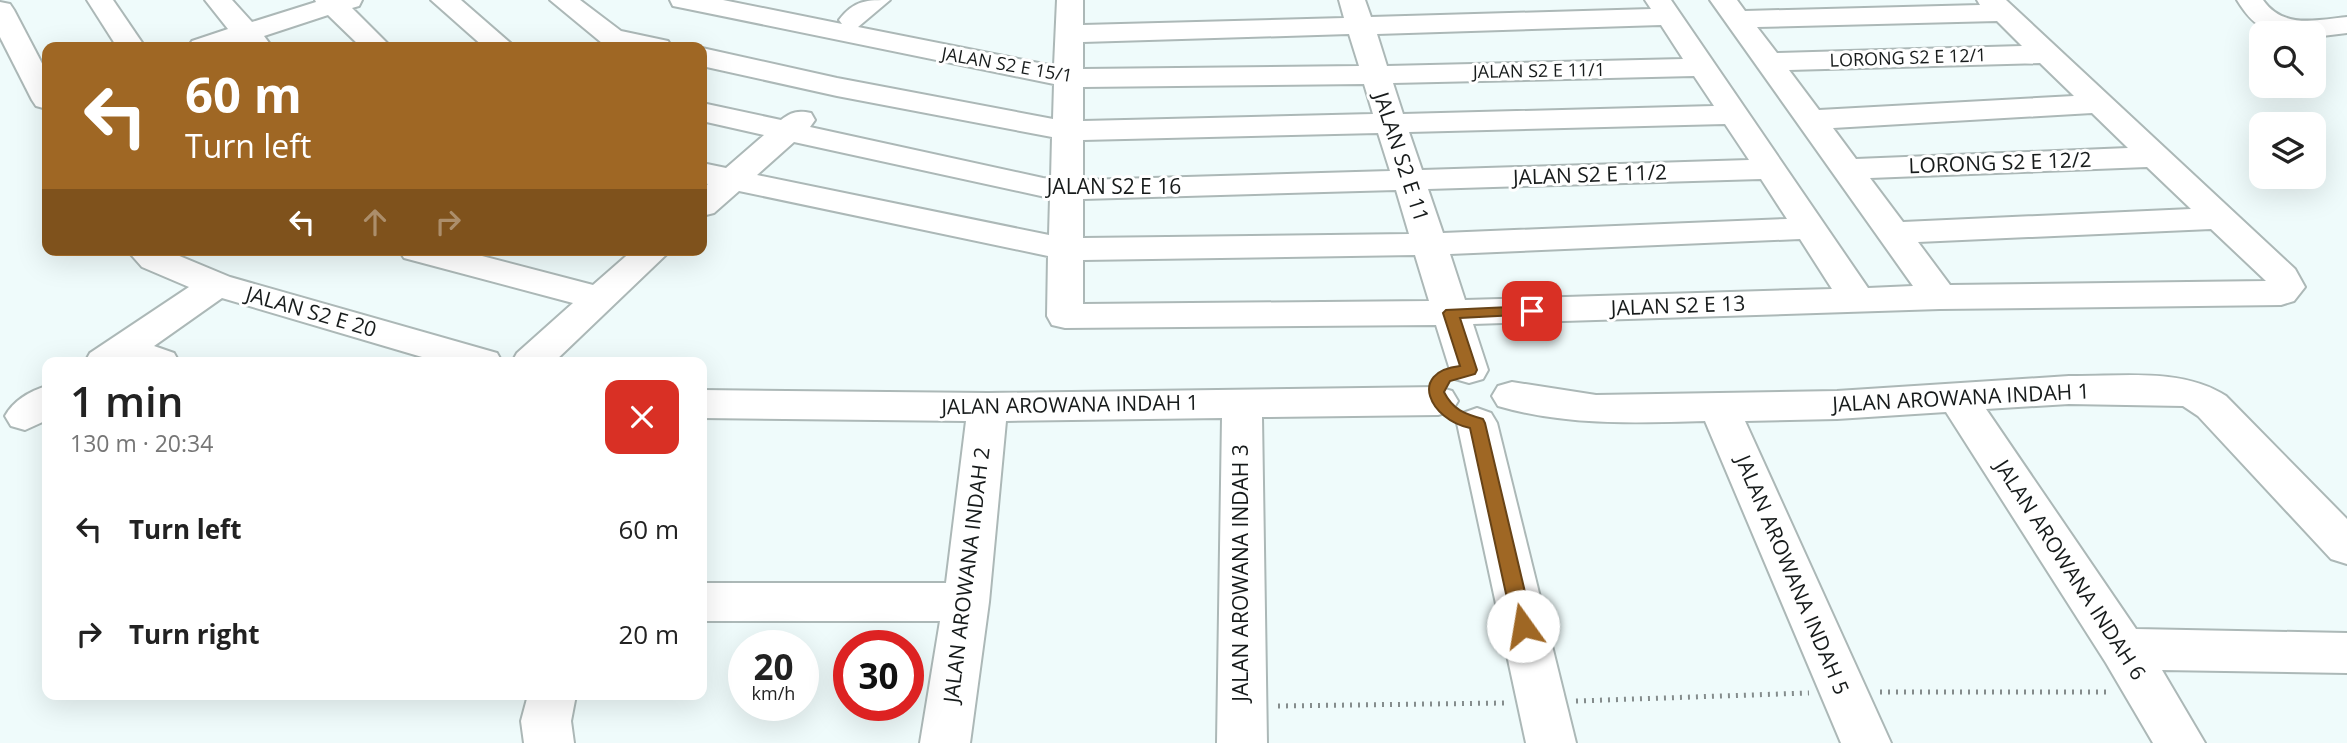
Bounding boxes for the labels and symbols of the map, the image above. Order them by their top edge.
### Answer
street label: JALAN S2 E 15/1 [938,40,1074,87]
street label: LORONG S2 E 12/1 [1829,42,1987,72]
street label: JALAN S2 E 11/1 [1471,57,1605,83]
street label: JALAN S2 E 11 [1367,86,1436,225]
street label: LORONG S2 E 12/2 [1908,145,2092,179]
street label: JALAN S2 E 11/2 [1510,157,1668,191]
street label: JALAN S2 E 16 [1045,172,1181,200]
street label: JALAN S2 E 20 [241,278,380,343]
pin [1502,281,1562,341]
street label: JALAN S2 E 13 [1608,289,1746,321]
street label: JALAN AROWANA INDAH 1 [1830,376,2090,418]
street label: JALAN AROWANA INDAH 1 [939,388,1199,420]
street label: JALAN AROWANA INDAH 3 [1226,444,1254,704]
street label: JALAN AROWANA INDAH 2 [936,445,996,706]
street label: JALAN AROWANA INDAH 5 [1729,449,1856,699]
street label: JALAN AROWANA INDAH 6 [1988,452,2153,685]
position arrow [1486,589,1560,663]
speed limit sign: 30 [833,630,924,721]

